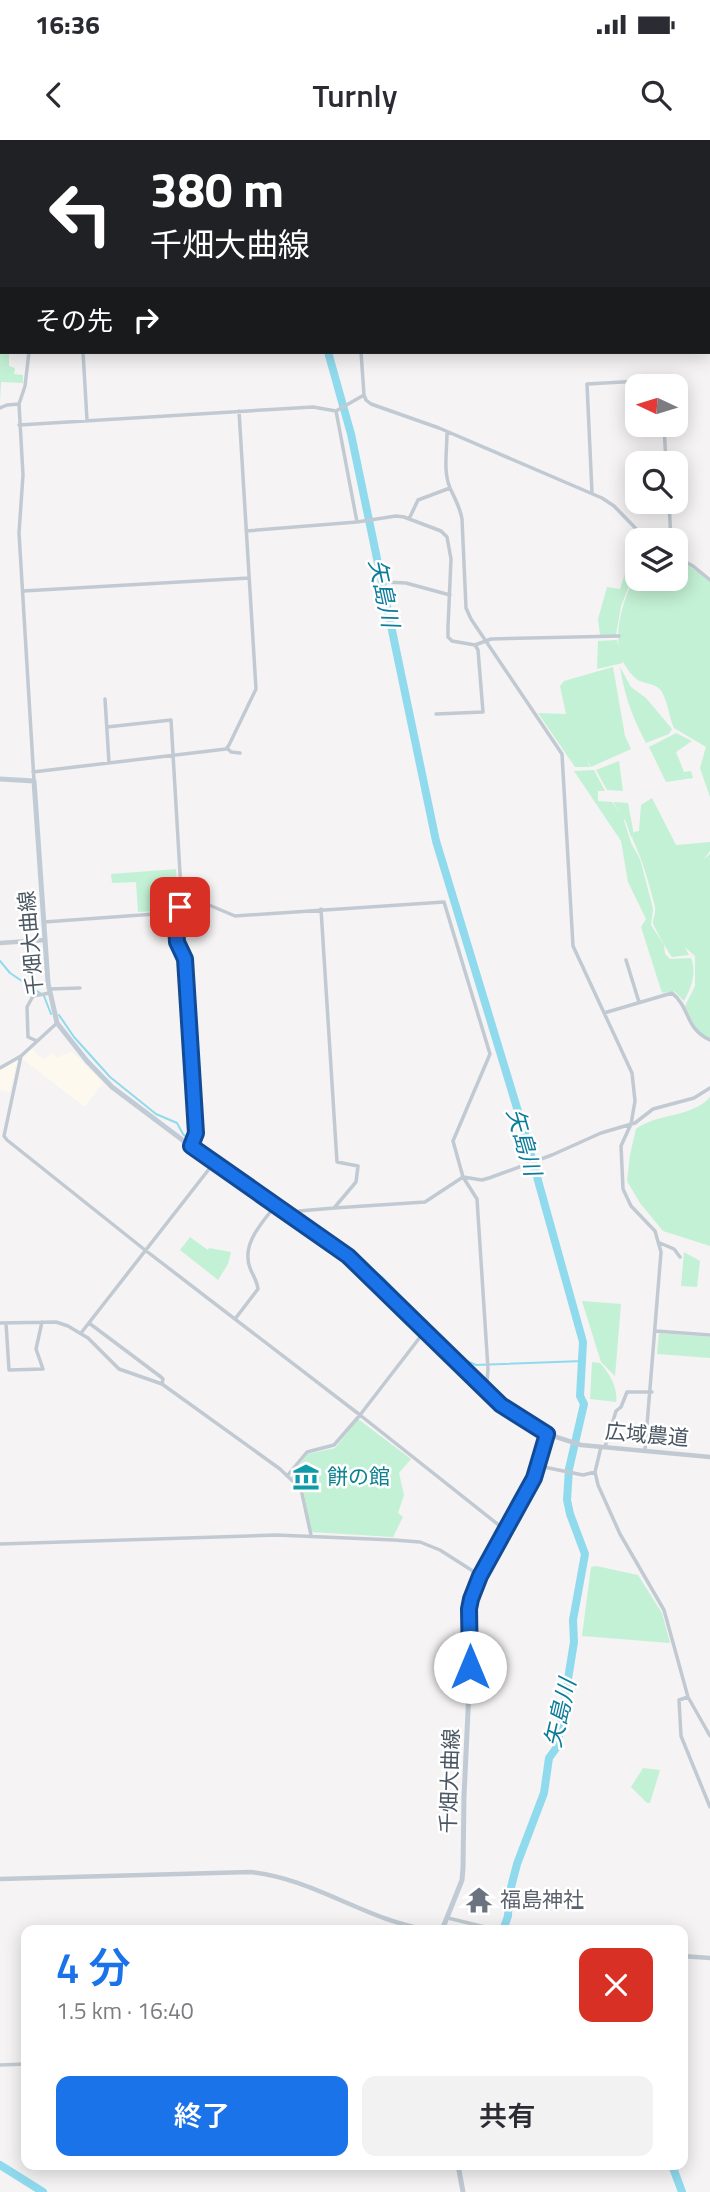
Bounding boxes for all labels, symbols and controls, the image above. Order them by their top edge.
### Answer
text: 16:36 [35,5,100,44]
text: Turnly [313,71,397,119]
icon: back [35,76,73,114]
icon: search [637,76,675,114]
text: 380 m [150,151,284,226]
icon: left [35,168,126,259]
text: 千畑大曲線 [150,220,310,268]
text: その先 [35,301,113,340]
icon: right [127,301,165,339]
north arrow [625,374,688,438]
map controls [625,374,688,591]
button: search [625,451,688,514]
button: layers [625,528,688,591]
water label: 矢島川 [360,556,409,633]
pin [150,877,210,937]
icon: arrive [161,888,199,926]
street label: 千畑大曲線 [9,889,51,997]
water label: 矢島川 [498,1104,552,1183]
street label: 広域農道 [604,1414,690,1454]
place label: 餅の館 [327,1460,390,1492]
museum icon: 餅の館 [291,1462,321,1492]
position arrow [433,1630,507,1704]
water label: 矢島川 [535,1672,585,1750]
street label: 千畑大曲線 [431,1728,467,1834]
place label: 福島神社 [500,1883,584,1915]
temple icon: 福島神社 [464,1885,494,1915]
text: 4 分 [56,1935,131,1999]
button: close [579,1948,653,2022]
text: 1.5 km · 16:40 [56,1993,194,2028]
button: 終了 [56,2076,348,2156]
button: 共有 [362,2076,653,2156]

